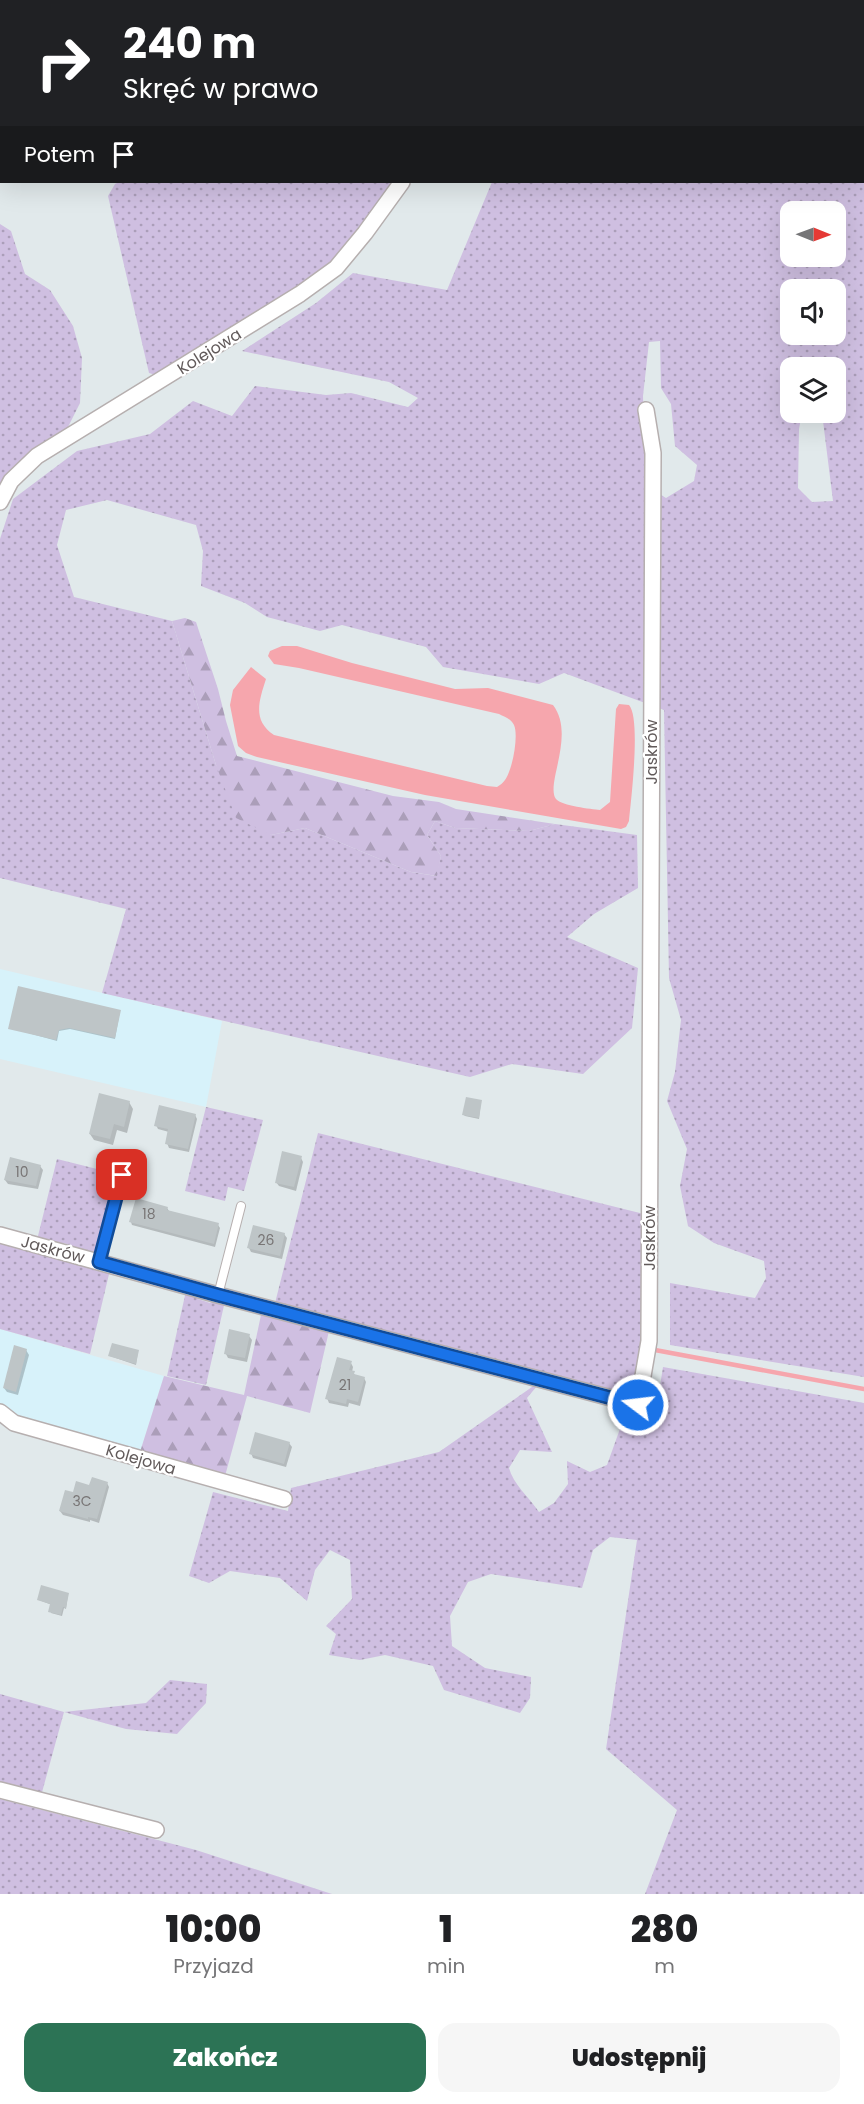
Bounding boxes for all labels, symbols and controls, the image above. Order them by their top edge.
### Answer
text: 240 m [123,14,256,73]
icon: right [24,24,102,102]
text: Skręć w prawo [123,70,319,107]
icon: arrive [107,138,140,171]
text: Potem [24,139,95,170]
north arrow [780,201,846,267]
map controls [780,201,846,423]
button: sound [780,279,846,345]
street label: Kolejowa [173,323,246,380]
button: layers [780,357,846,423]
street label: Jaskrów [640,719,663,785]
pin [96,1149,147,1200]
icon: arrive [105,1158,138,1191]
house number: 10 [15,1162,29,1182]
house number: 18 [142,1204,156,1224]
street label: Jaskrów [638,1205,661,1271]
street label: Jaskrów [18,1230,87,1269]
house number: 26 [258,1230,275,1250]
position arrow [606,1373,670,1437]
house number: 21 [339,1375,351,1395]
street label: Kolejowa [103,1439,179,1480]
house number: 3C [72,1491,92,1511]
text: 10:00 [166,1904,261,1955]
text: 1 [439,1904,453,1955]
text: 280 [631,1904,698,1955]
text: Przyjazd [173,1952,254,1980]
text: min [427,1952,465,1980]
text: m [654,1952,675,1980]
button: Zakończ [24,2023,426,2092]
button: Udostępnij [438,2023,840,2092]

